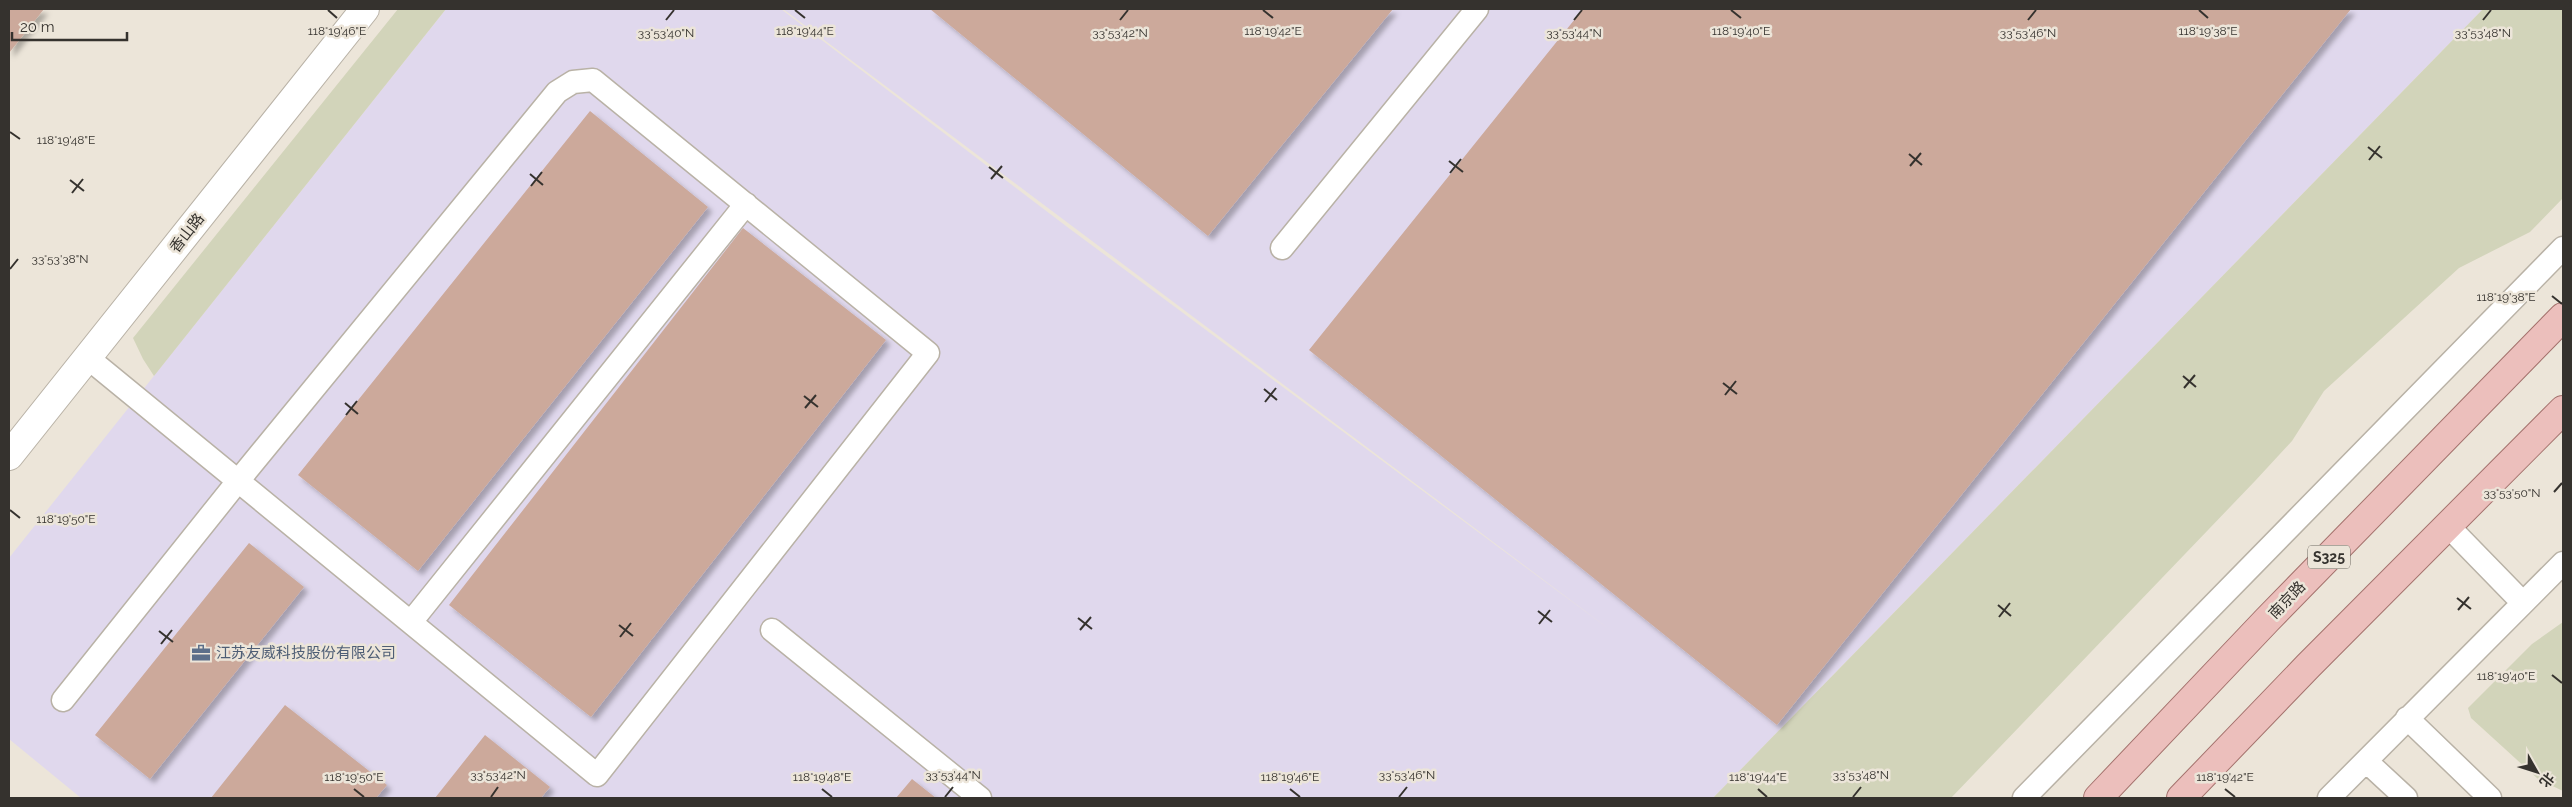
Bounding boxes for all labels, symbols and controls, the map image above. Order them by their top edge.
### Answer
scale bar [12,10,128,42]
text: 20 m [20,18,55,36]
text: 118°19'46"E [308,24,366,38]
text: 118°19'44"E [776,24,834,38]
text: 118°19'42"E [1244,24,1302,38]
text: 118°19'40"E [1712,24,1770,38]
text: 118°19'38"E [2178,24,2238,38]
text: 33°53'40"N [638,26,694,40]
text: 33°53'42"N [1092,26,1148,40]
text: 33°53'44"N [1546,26,1602,40]
text: 33°53'46"N [2000,26,2056,40]
text: 33°53'48"N [2455,26,2511,40]
text: 118°19'48"E [37,133,95,147]
street label: 香山路 [166,210,208,256]
text: 33°53'38"N [32,252,88,266]
text: 118°19'38"E [2476,290,2536,304]
text: 33°53'50"N [2483,486,2541,500]
text: 118°19'50"E [36,512,96,526]
road number: S325 [2308,546,2350,568]
street label: 南京路 [2265,578,2309,622]
office icon: 江苏友威科技股份有限公司 [190,642,212,664]
place label: 江苏友威科技股份有限公司 [216,644,396,662]
text: 118°19'40"E [2477,669,2535,683]
north arrow [2512,747,2562,797]
text: 33°53'42"N [470,768,526,782]
text: 33°53'44"N [925,768,981,782]
text: 33°53'46"N [1379,768,1435,782]
text: 33°53'48"N [1833,768,1889,782]
text: 118°19'50"E [324,770,384,784]
text: 118°19'48"E [793,770,851,784]
text: 118°19'46"E [1261,770,1319,784]
text: 118°19'44"E [1729,770,1787,784]
text: 118°19'42"E [2196,770,2254,784]
text: 北 [2536,770,2558,791]

